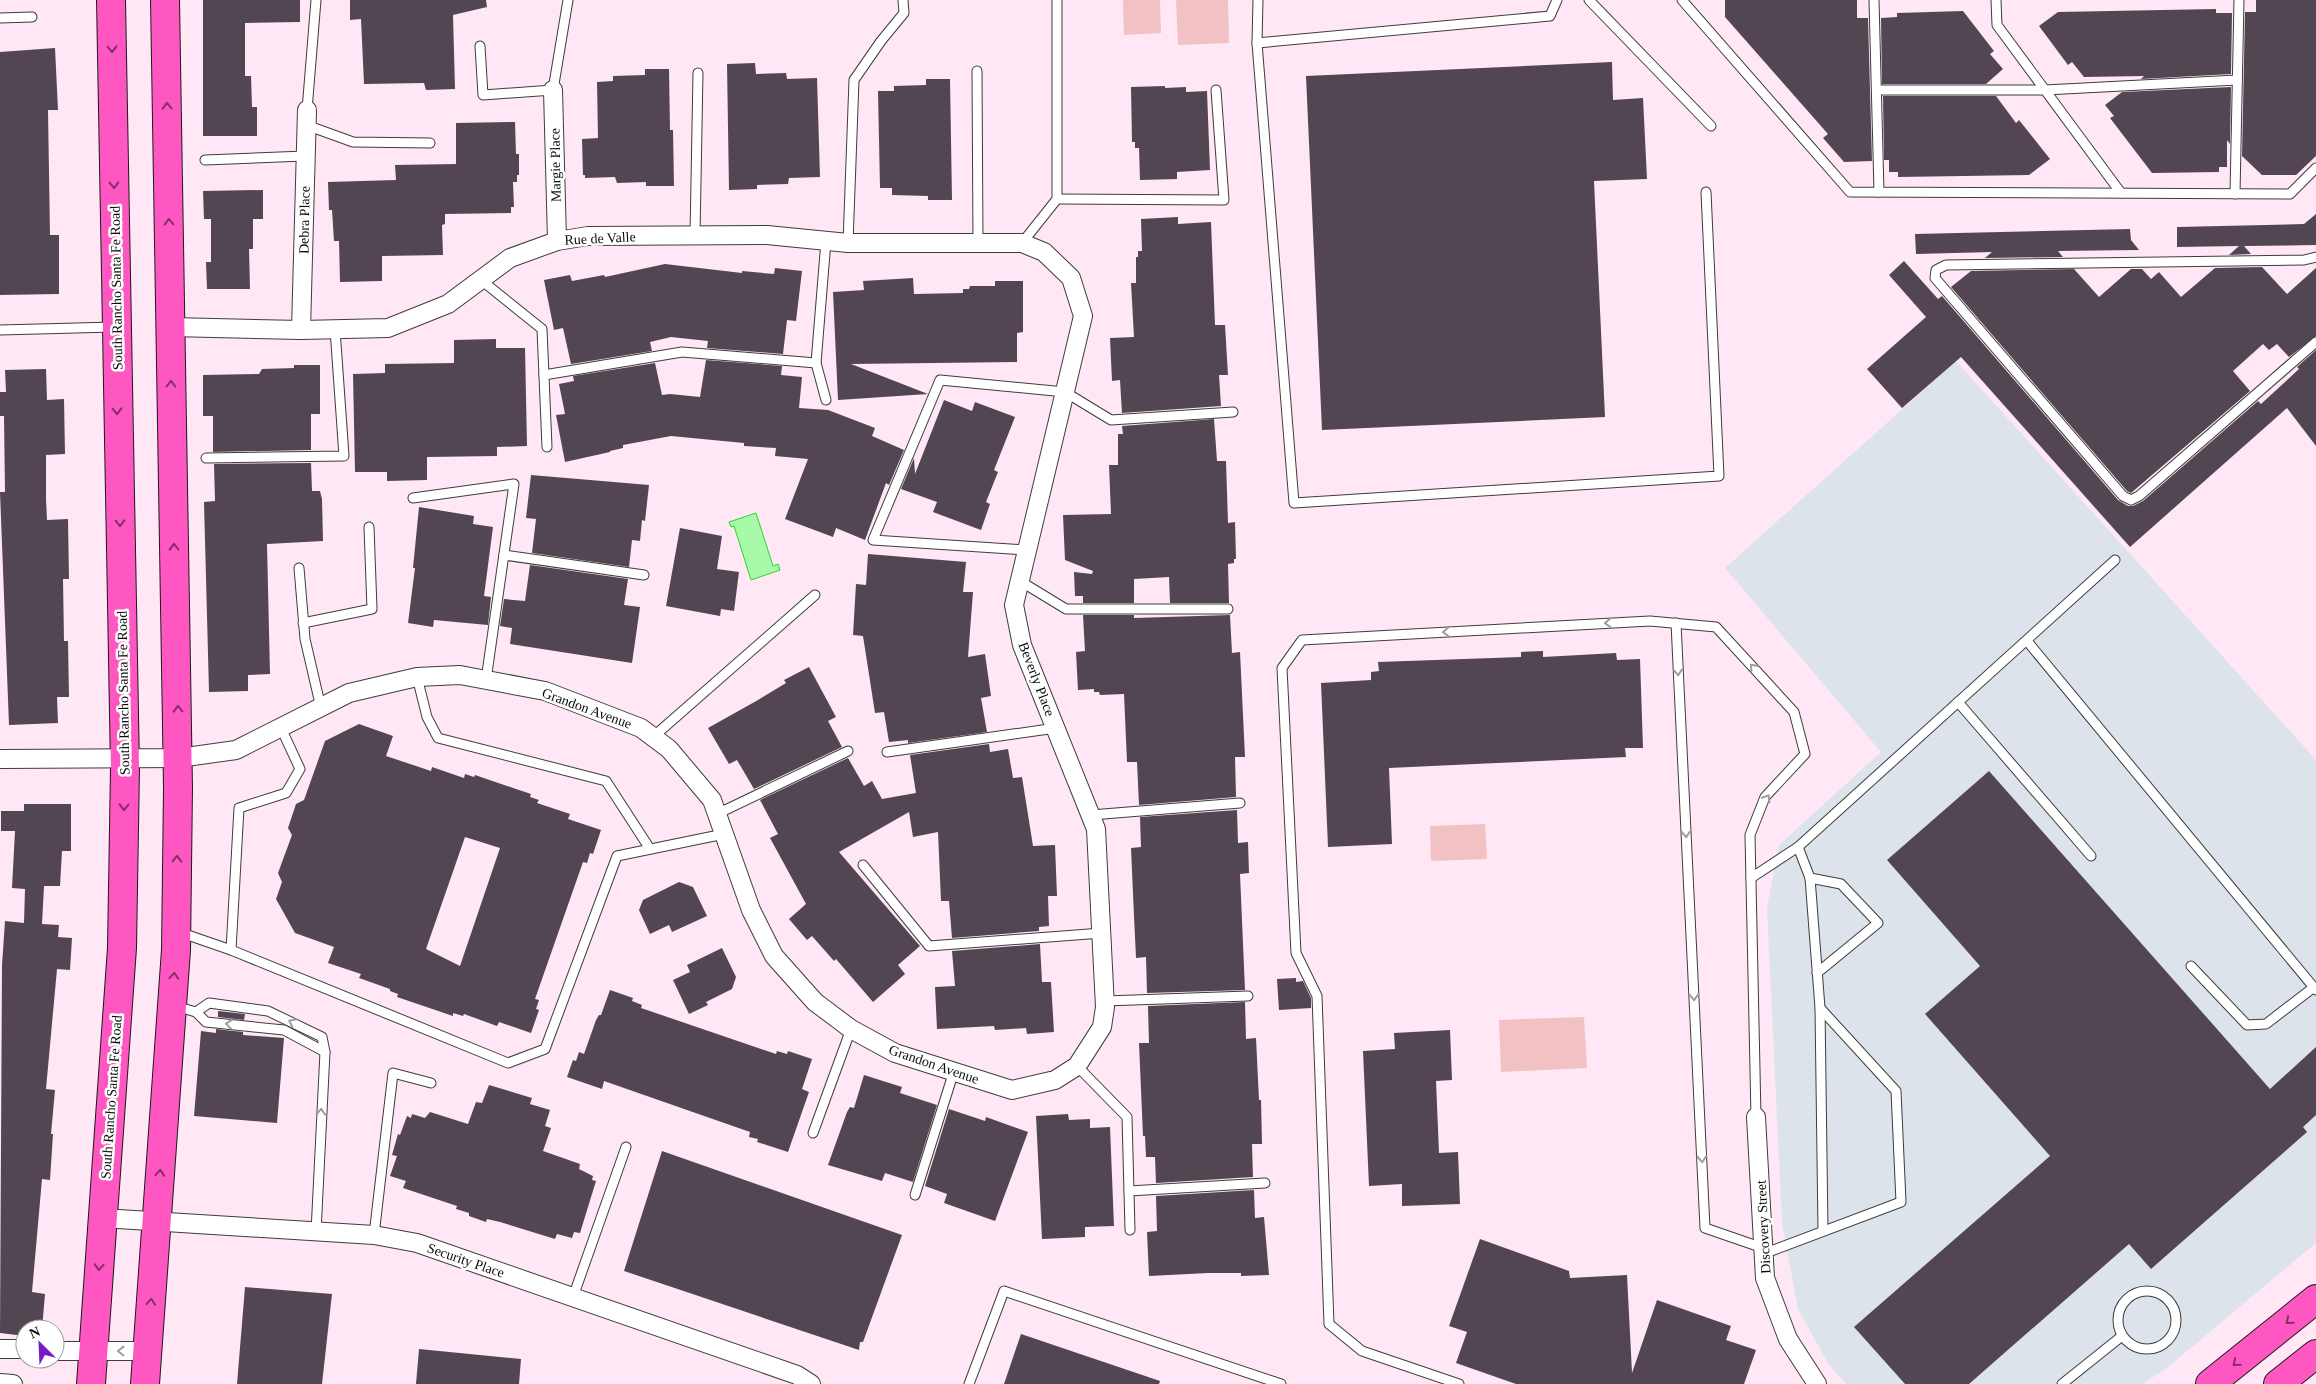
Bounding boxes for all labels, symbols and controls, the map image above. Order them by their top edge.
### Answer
one-way arrow [107,45,117,53]
one-way arrow [162,101,172,109]
street label: Margie Place [547,128,564,202]
one-way arrow [109,181,120,189]
street label: Debra Place [296,186,313,254]
street label: South Rancho Santa Fe Road [108,206,125,370]
one-way arrow [164,217,174,225]
street label: Rue de Valle [564,229,636,248]
one-way arrow [166,380,176,388]
one-way arrow [112,408,122,415]
one-way arrow [114,519,125,527]
one-way arrow [169,542,180,550]
street label: South Rancho Santa Fe Road [115,611,132,775]
one-way arrow [1604,618,1612,629]
one-way arrow [1442,626,1450,637]
street label: Beverly Place [1016,640,1058,718]
one-way arrow [1750,664,1759,673]
one-way arrow [1673,668,1684,676]
street label: Grandon Avenue [540,685,634,732]
one-way arrow [173,705,183,712]
one-way arrow [1760,794,1770,803]
one-way arrow [119,804,129,811]
one-way arrow [1681,830,1692,838]
one-way arrow [172,855,182,862]
one-way arrow [168,972,179,980]
one-way arrow [1689,993,1699,1001]
street label: South Rancho Santa Fe Road [98,1015,125,1179]
one-way arrow [288,1018,297,1028]
one-way arrow [225,1019,233,1030]
street label: Grandon Avenue [887,1042,981,1087]
one-way arrow [316,1108,327,1116]
one-way arrow [1697,1156,1707,1163]
one-way arrow [154,1169,165,1177]
street label: Discovery Street [1754,1180,1773,1274]
street label: Security Place [425,1240,506,1281]
one-way arrow [94,1263,105,1271]
one-way arrow [145,1298,156,1306]
one-way arrow [2285,1315,2294,1324]
north arrow [15,1319,65,1369]
text: N [27,1324,43,1341]
one-way arrow [116,1345,124,1356]
one-way arrow [2232,1358,2241,1367]

